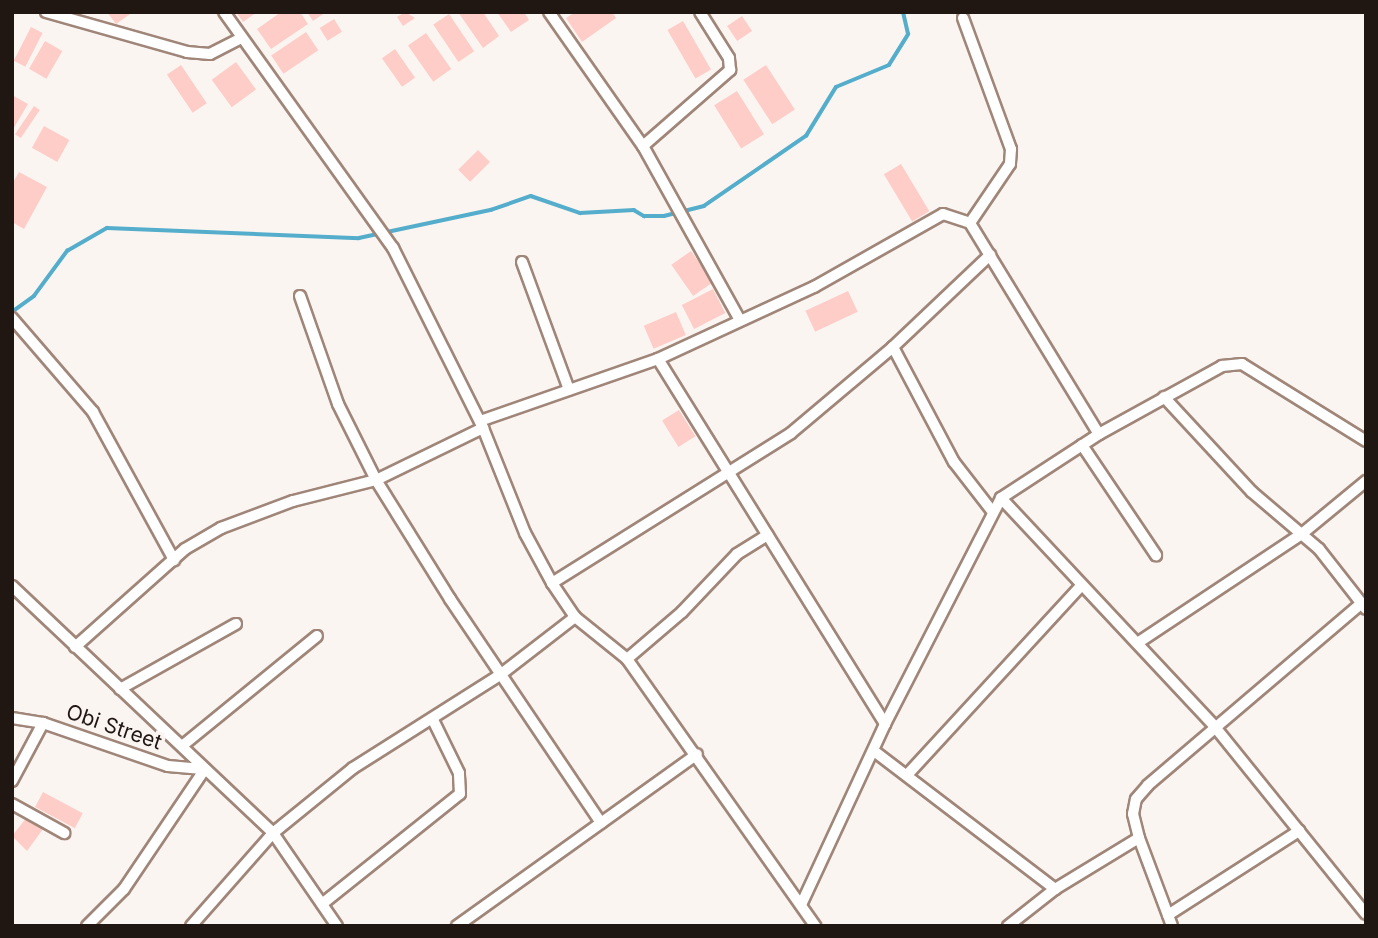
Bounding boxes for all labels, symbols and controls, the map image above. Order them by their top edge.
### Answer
street label: Obi Street [63,699,165,755]

